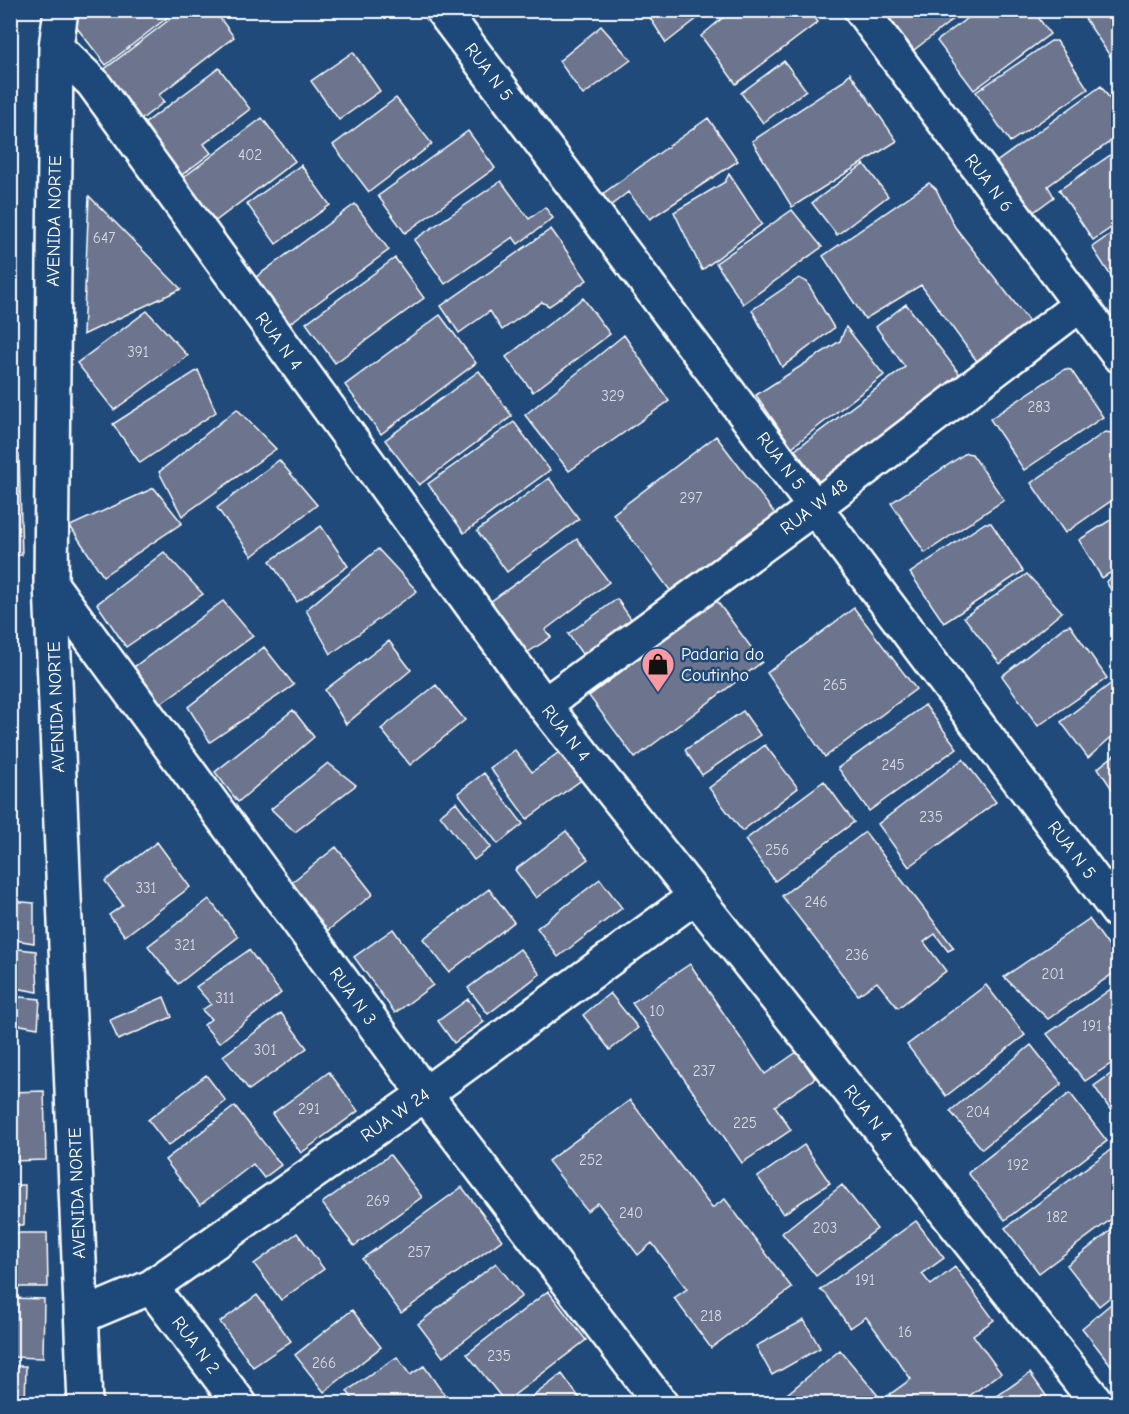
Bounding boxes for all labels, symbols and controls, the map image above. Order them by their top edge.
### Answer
street label: RUA N 5 [460,39,517,105]
house number: 402 [238,146,262,164]
street label: RUA N 6 [960,150,1017,216]
street label: AVENIDA NORTE [43,155,66,287]
house number: 647 [93,229,115,247]
street label: RUA N 4 [251,308,306,374]
house number: 391 [127,343,149,361]
house number: 329 [601,387,625,405]
house number: 283 [1027,398,1051,416]
street label: RUA N 5 [752,428,809,494]
street label: RUA W 48 [776,475,852,540]
house number: 297 [680,489,702,507]
street label: AVENIDA NORTE [44,641,69,773]
place label: Padaria do Coutinho [681,644,764,686]
shop icon: Padaria do Coutinho [640,646,676,693]
house number: 265 [823,676,847,694]
street label: RUA N 4 [537,701,594,766]
house number: 245 [881,756,905,774]
house number: 235 [919,808,943,826]
street label: RUA N 5 [1043,817,1100,883]
house number: 256 [765,841,789,859]
house number: 331 [135,879,157,897]
house number: 246 [804,893,828,911]
house number: 321 [174,936,196,954]
house number: 236 [845,946,869,964]
street label: RUA N 3 [325,963,381,1029]
house number: 201 [1042,965,1065,983]
house number: 311 [215,989,235,1007]
house number: 10 [649,1002,665,1020]
house number: 191 [1082,1017,1102,1035]
house number: 301 [254,1041,276,1059]
house number: 237 [693,1062,715,1080]
street label: RUA N 4 [839,1081,896,1146]
street label: RUA W 24 [357,1084,434,1147]
house number: 291 [298,1100,320,1118]
house number: 204 [966,1103,990,1121]
house number: 225 [733,1114,757,1132]
street label: AVENIDA NORTE [65,1127,90,1259]
house number: 252 [579,1151,603,1169]
house number: 192 [1007,1156,1029,1174]
house number: 269 [366,1192,390,1210]
house number: 240 [619,1204,643,1222]
house number: 182 [1046,1208,1068,1226]
house number: 203 [813,1219,837,1237]
house number: 257 [407,1243,431,1261]
house number: 191 [855,1271,875,1289]
house number: 218 [700,1307,722,1325]
street label: RUA N 2 [167,1312,224,1378]
house number: 16 [898,1323,912,1341]
house number: 235 [487,1347,511,1365]
house number: 266 [312,1354,336,1372]

